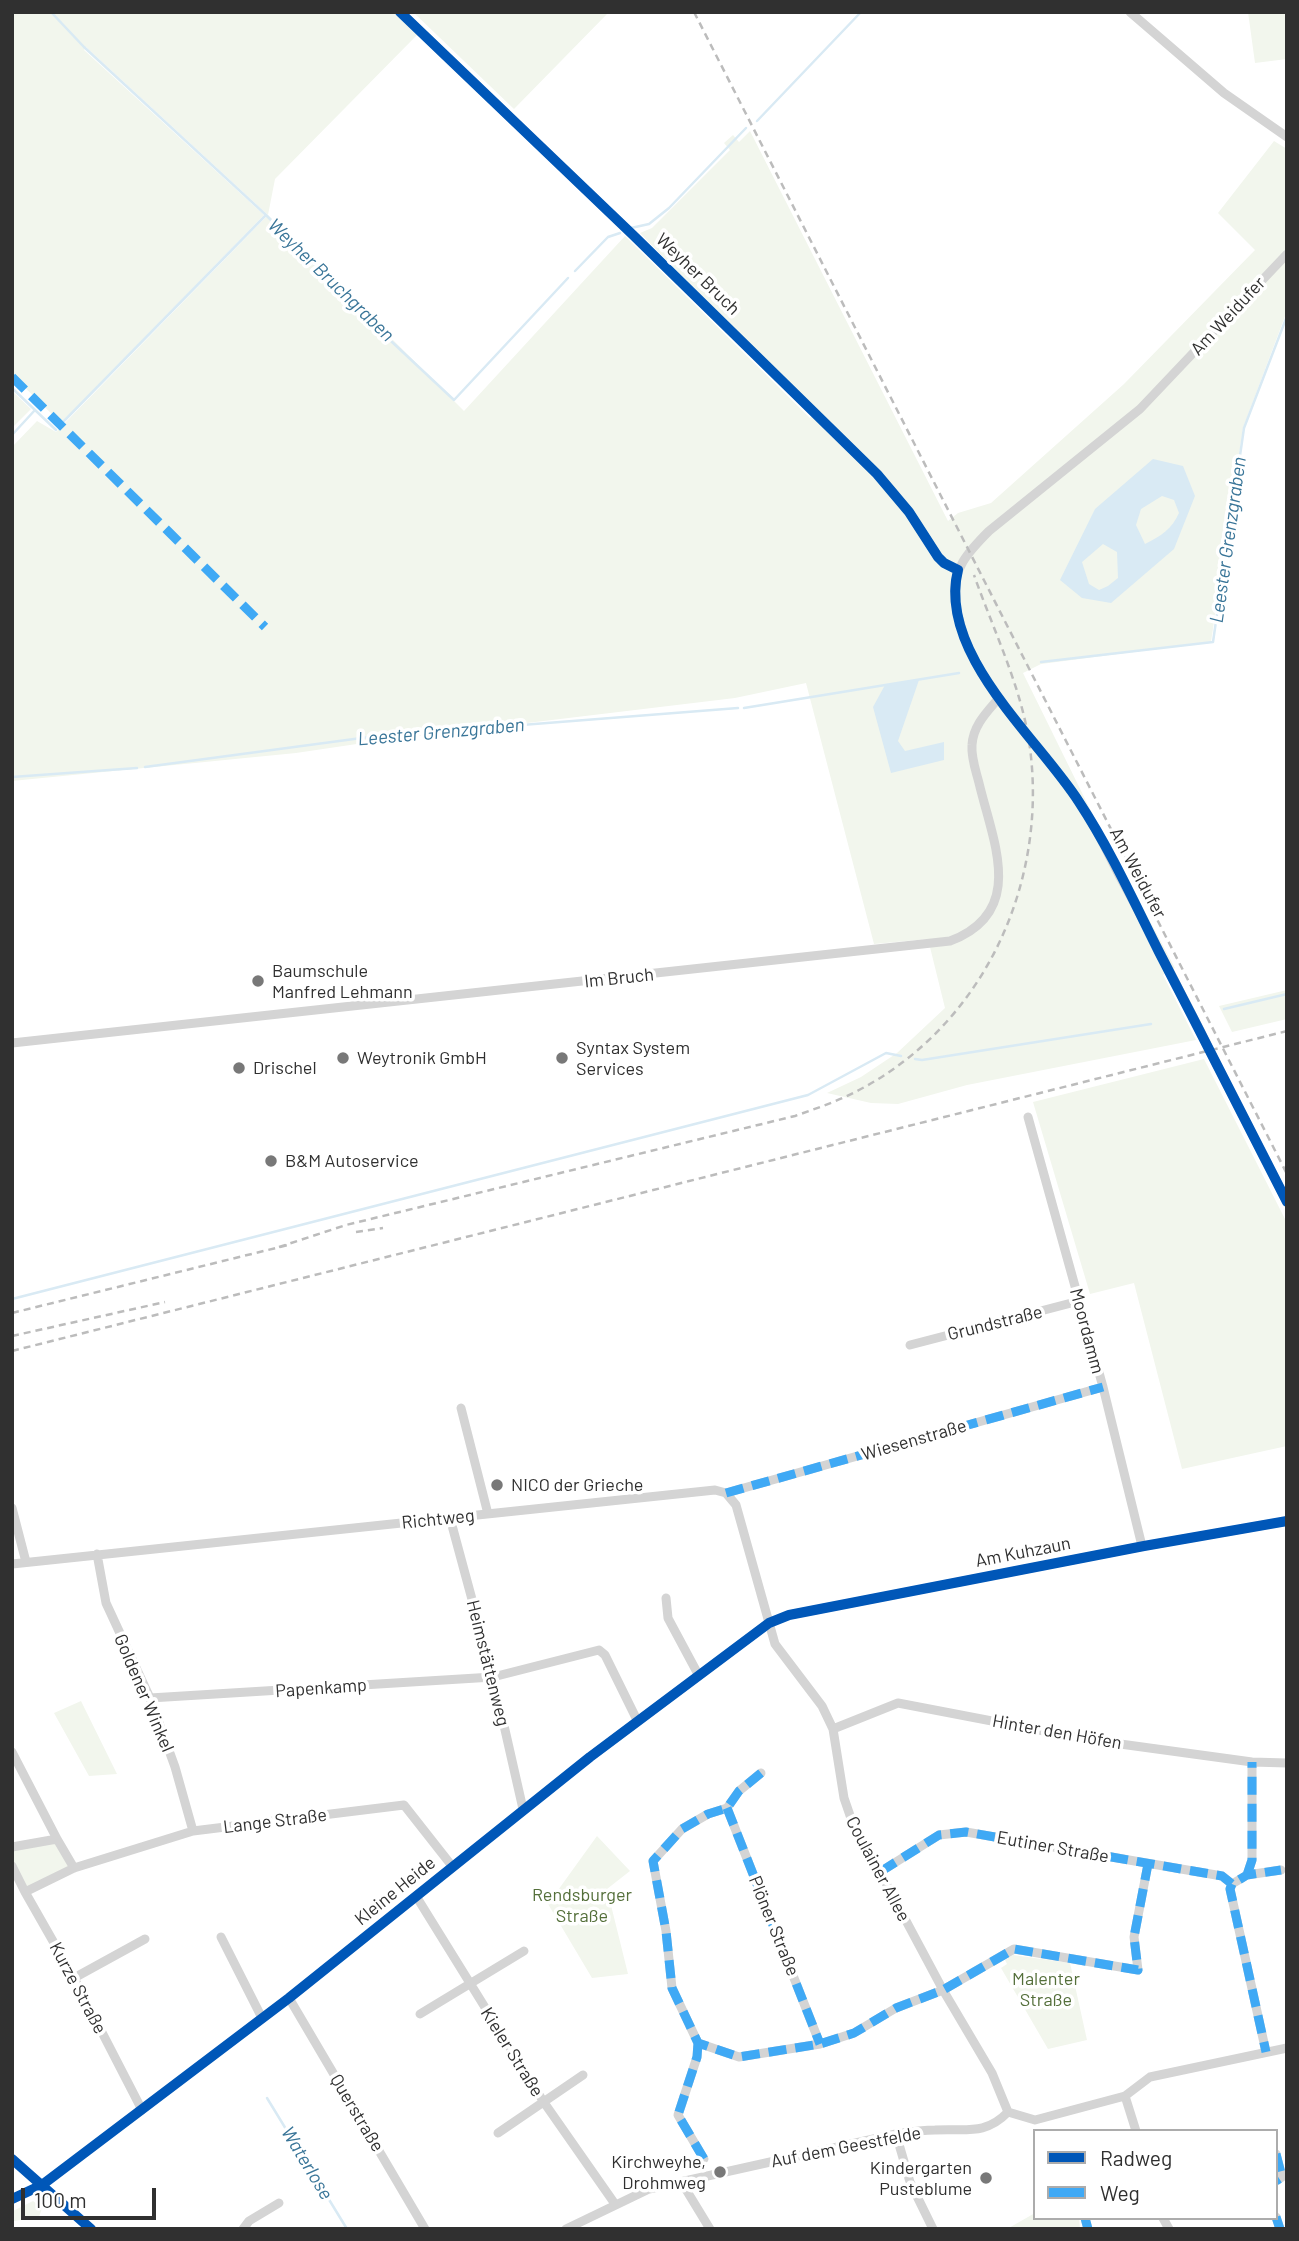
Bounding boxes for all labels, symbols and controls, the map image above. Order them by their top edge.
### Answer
water label: Weyher Bruchgraben [263,214,399,346]
street label: Weyher Bruch [651,229,745,319]
street label: Am Weidufer [1186,272,1270,360]
water label: Leester Grenzgraben [1205,456,1251,624]
water label: Leester Grenzgraben [357,713,525,751]
street label: Am Weidufer [1105,824,1171,922]
place label: Baumschule Manfred Lehmann [272,960,413,1002]
street label: Im Bruch [583,964,655,992]
marker: Baumschule Manfred Lehmann [250,973,266,989]
place label: Syntax System Services [576,1037,690,1080]
place label: Weytronik GmbH [357,1047,487,1069]
marker: Weytronik GmbH [335,1050,351,1066]
marker: Syntax System Services [554,1050,570,1066]
place label: Drischel [253,1057,317,1079]
marker: Drischel [231,1060,247,1076]
place label: B&M Autoservice [285,1150,419,1172]
marker: B&M Autoservice [263,1153,279,1169]
street label: Moordamm [1065,1286,1109,1376]
street label: Grundstraße [945,1301,1045,1345]
street label: Wiesenstraße [859,1415,969,1465]
place label: NICO der Grieche [511,1474,643,1496]
marker: NICO der Grieche [489,1477,505,1493]
street label: Richtweg [401,1504,475,1534]
street label: Am Kuhzaun [974,1532,1072,1572]
street label: Heimstättenweg [462,1598,514,1728]
street label: Goldener Winkel [109,1631,179,1755]
street label: Papenkamp [274,1674,368,1702]
street label: Hinter den Höfen [991,1710,1123,1754]
street label: Lange Straße [222,1804,328,1838]
street label: Coulainer Allee [841,1813,915,1925]
street label: Eutiner Straße [995,1827,1111,1867]
street label: Kleine Heide [350,1852,440,1930]
street label: Plöner Straße [744,1873,804,1979]
park label: Rendsburger Straße [532,1884,632,1926]
street label: Kurze Straße [45,1938,111,2038]
park label: Malenter Straße [1012,1968,1080,2010]
street label: Kieler Straße [476,2003,548,2101]
street label: Querstraße [325,2070,389,2156]
water label: Waterlose [276,2122,338,2204]
street label: Auf dem Geestfelde [769,2122,923,2172]
legend [1033,2129,1278,2220]
text: Radweg [1100,2145,1172,2170]
place label: Kirchweyhe, Drohmweg [611,2151,706,2194]
place label: Kindergarten Pusteblume [870,2157,972,2200]
marker: Kirchweyhe, Drohmweg [712,2164,728,2180]
marker: Kindergarten Pusteblume [978,2170,994,2186]
scale bar [24,2174,159,2218]
text: Weg [1100,2180,1140,2205]
text: 100 m [34,2187,87,2212]

